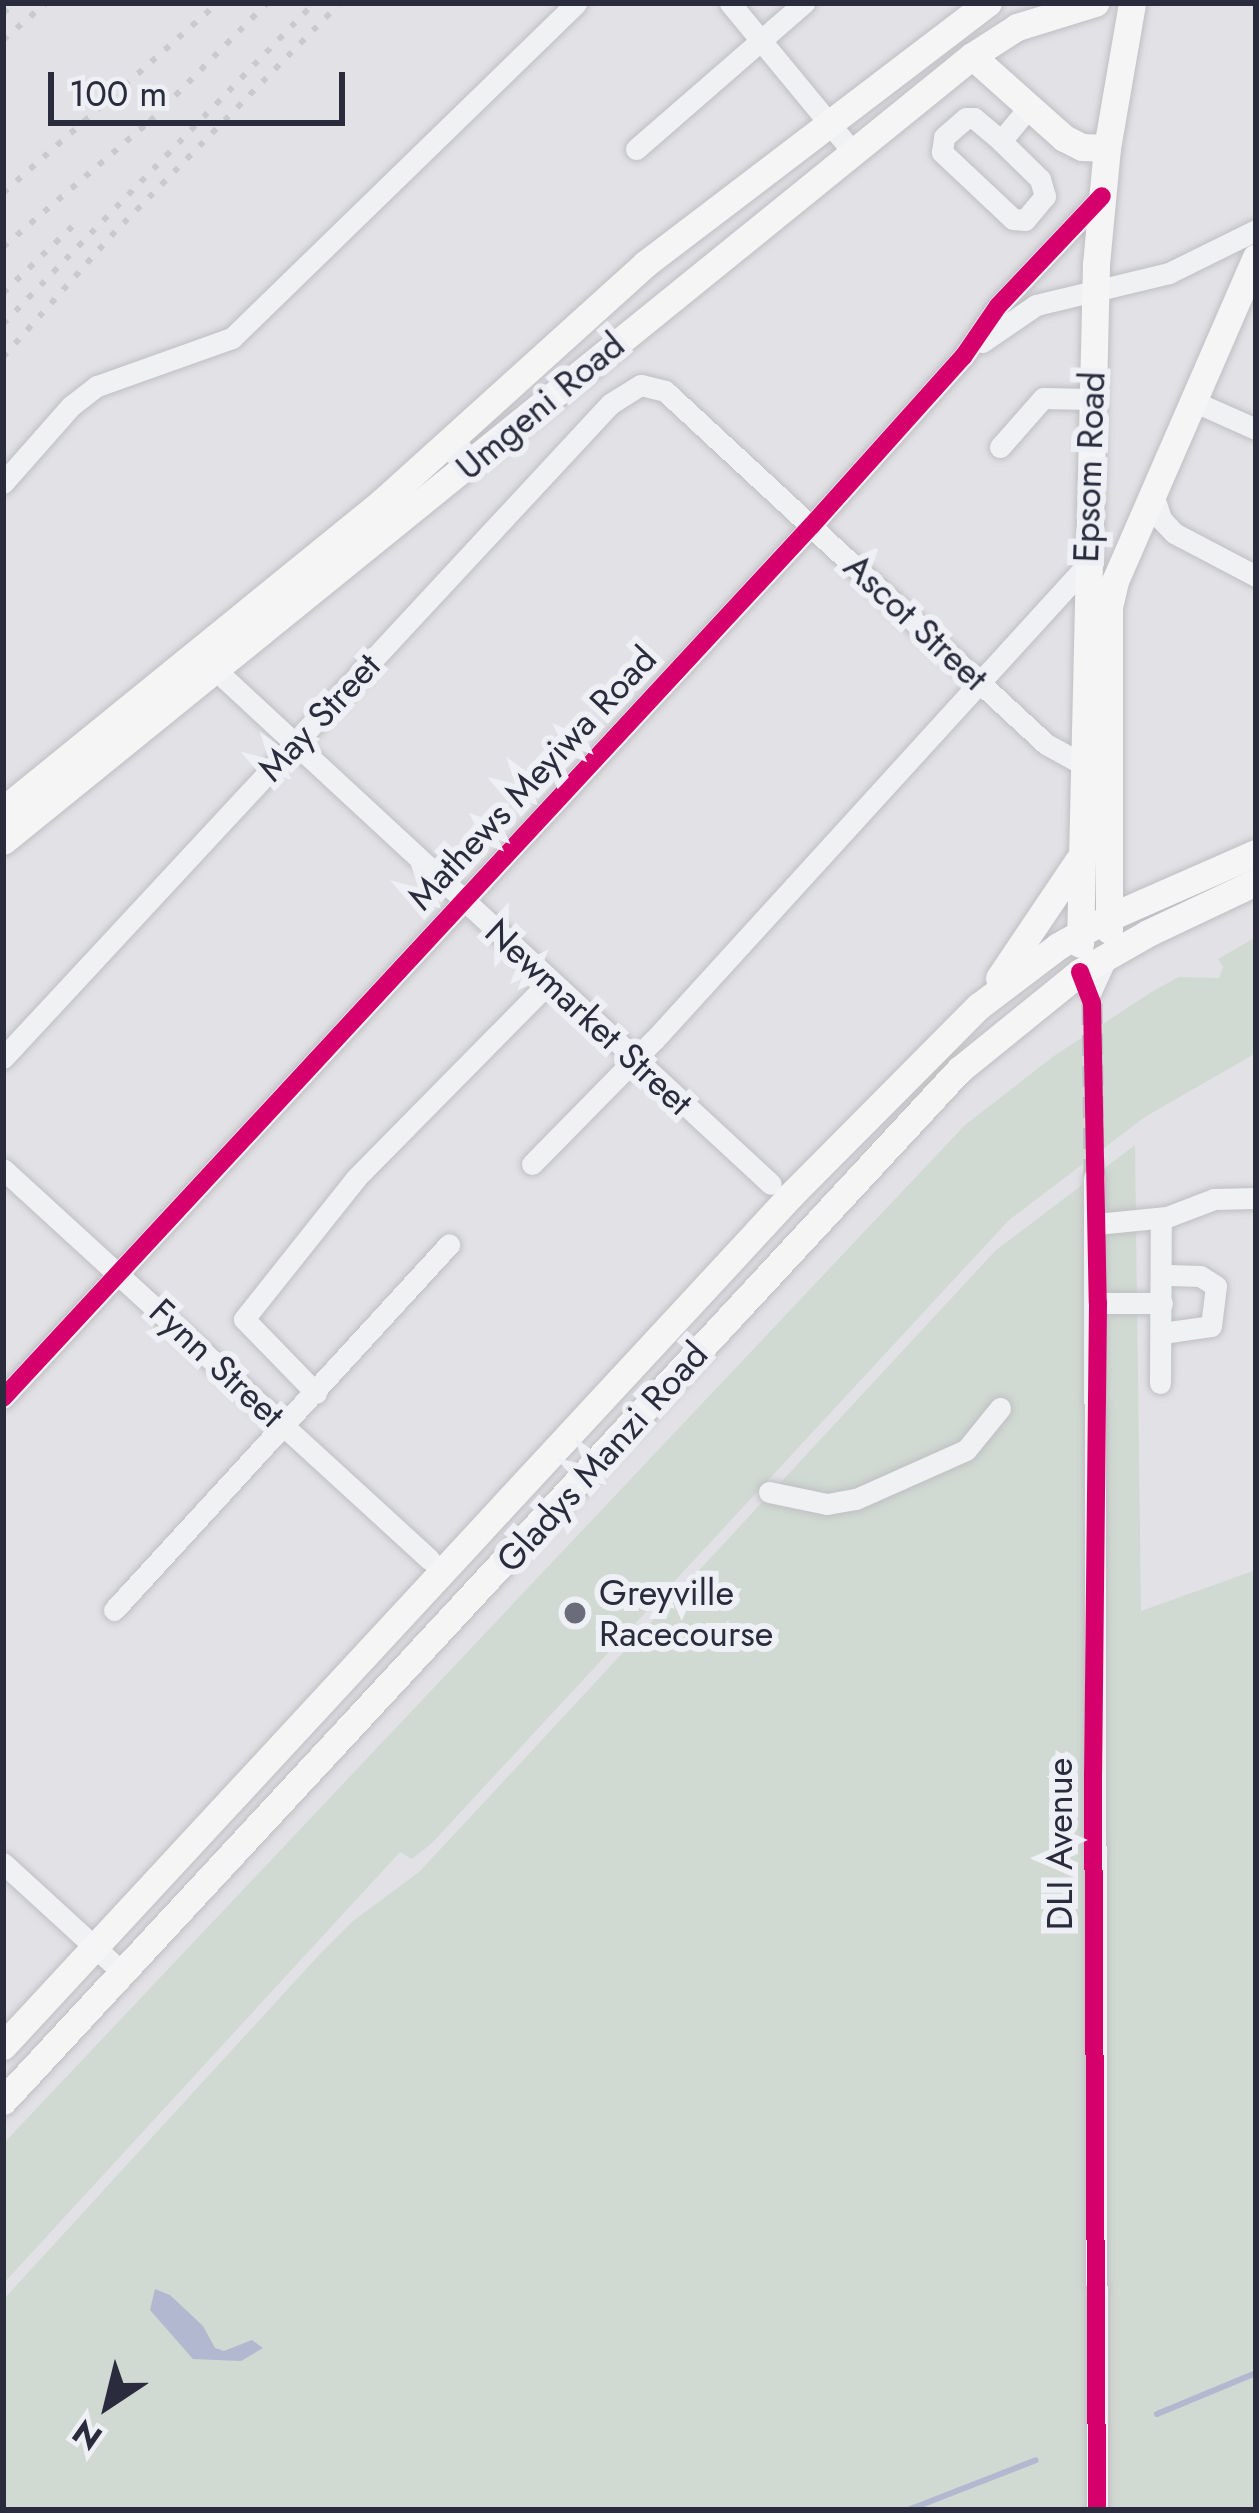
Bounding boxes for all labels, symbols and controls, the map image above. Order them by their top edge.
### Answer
scale bar [54,48,351,122]
text: 100 m [69,67,167,119]
street label: Umgeni Road [447,323,633,489]
street label: Epsom Road [1064,371,1114,563]
street label: Ascot Street [835,545,997,699]
street label: Mathews Meyiwa Road [399,637,665,919]
street label: May Street [249,644,389,790]
street label: Newmarket Street [477,910,701,1124]
street label: Fynn Street [141,1290,293,1436]
street label: Gladys Manzi Road [487,1333,717,1581]
place label: Greyville Racecourse [599,1570,773,1655]
marker: Greyville Racecourse [562,1600,588,1626]
street label: DLI Avenue [1038,1758,1082,1930]
north arrow [48,2345,168,2465]
text: N [63,2408,111,2462]

